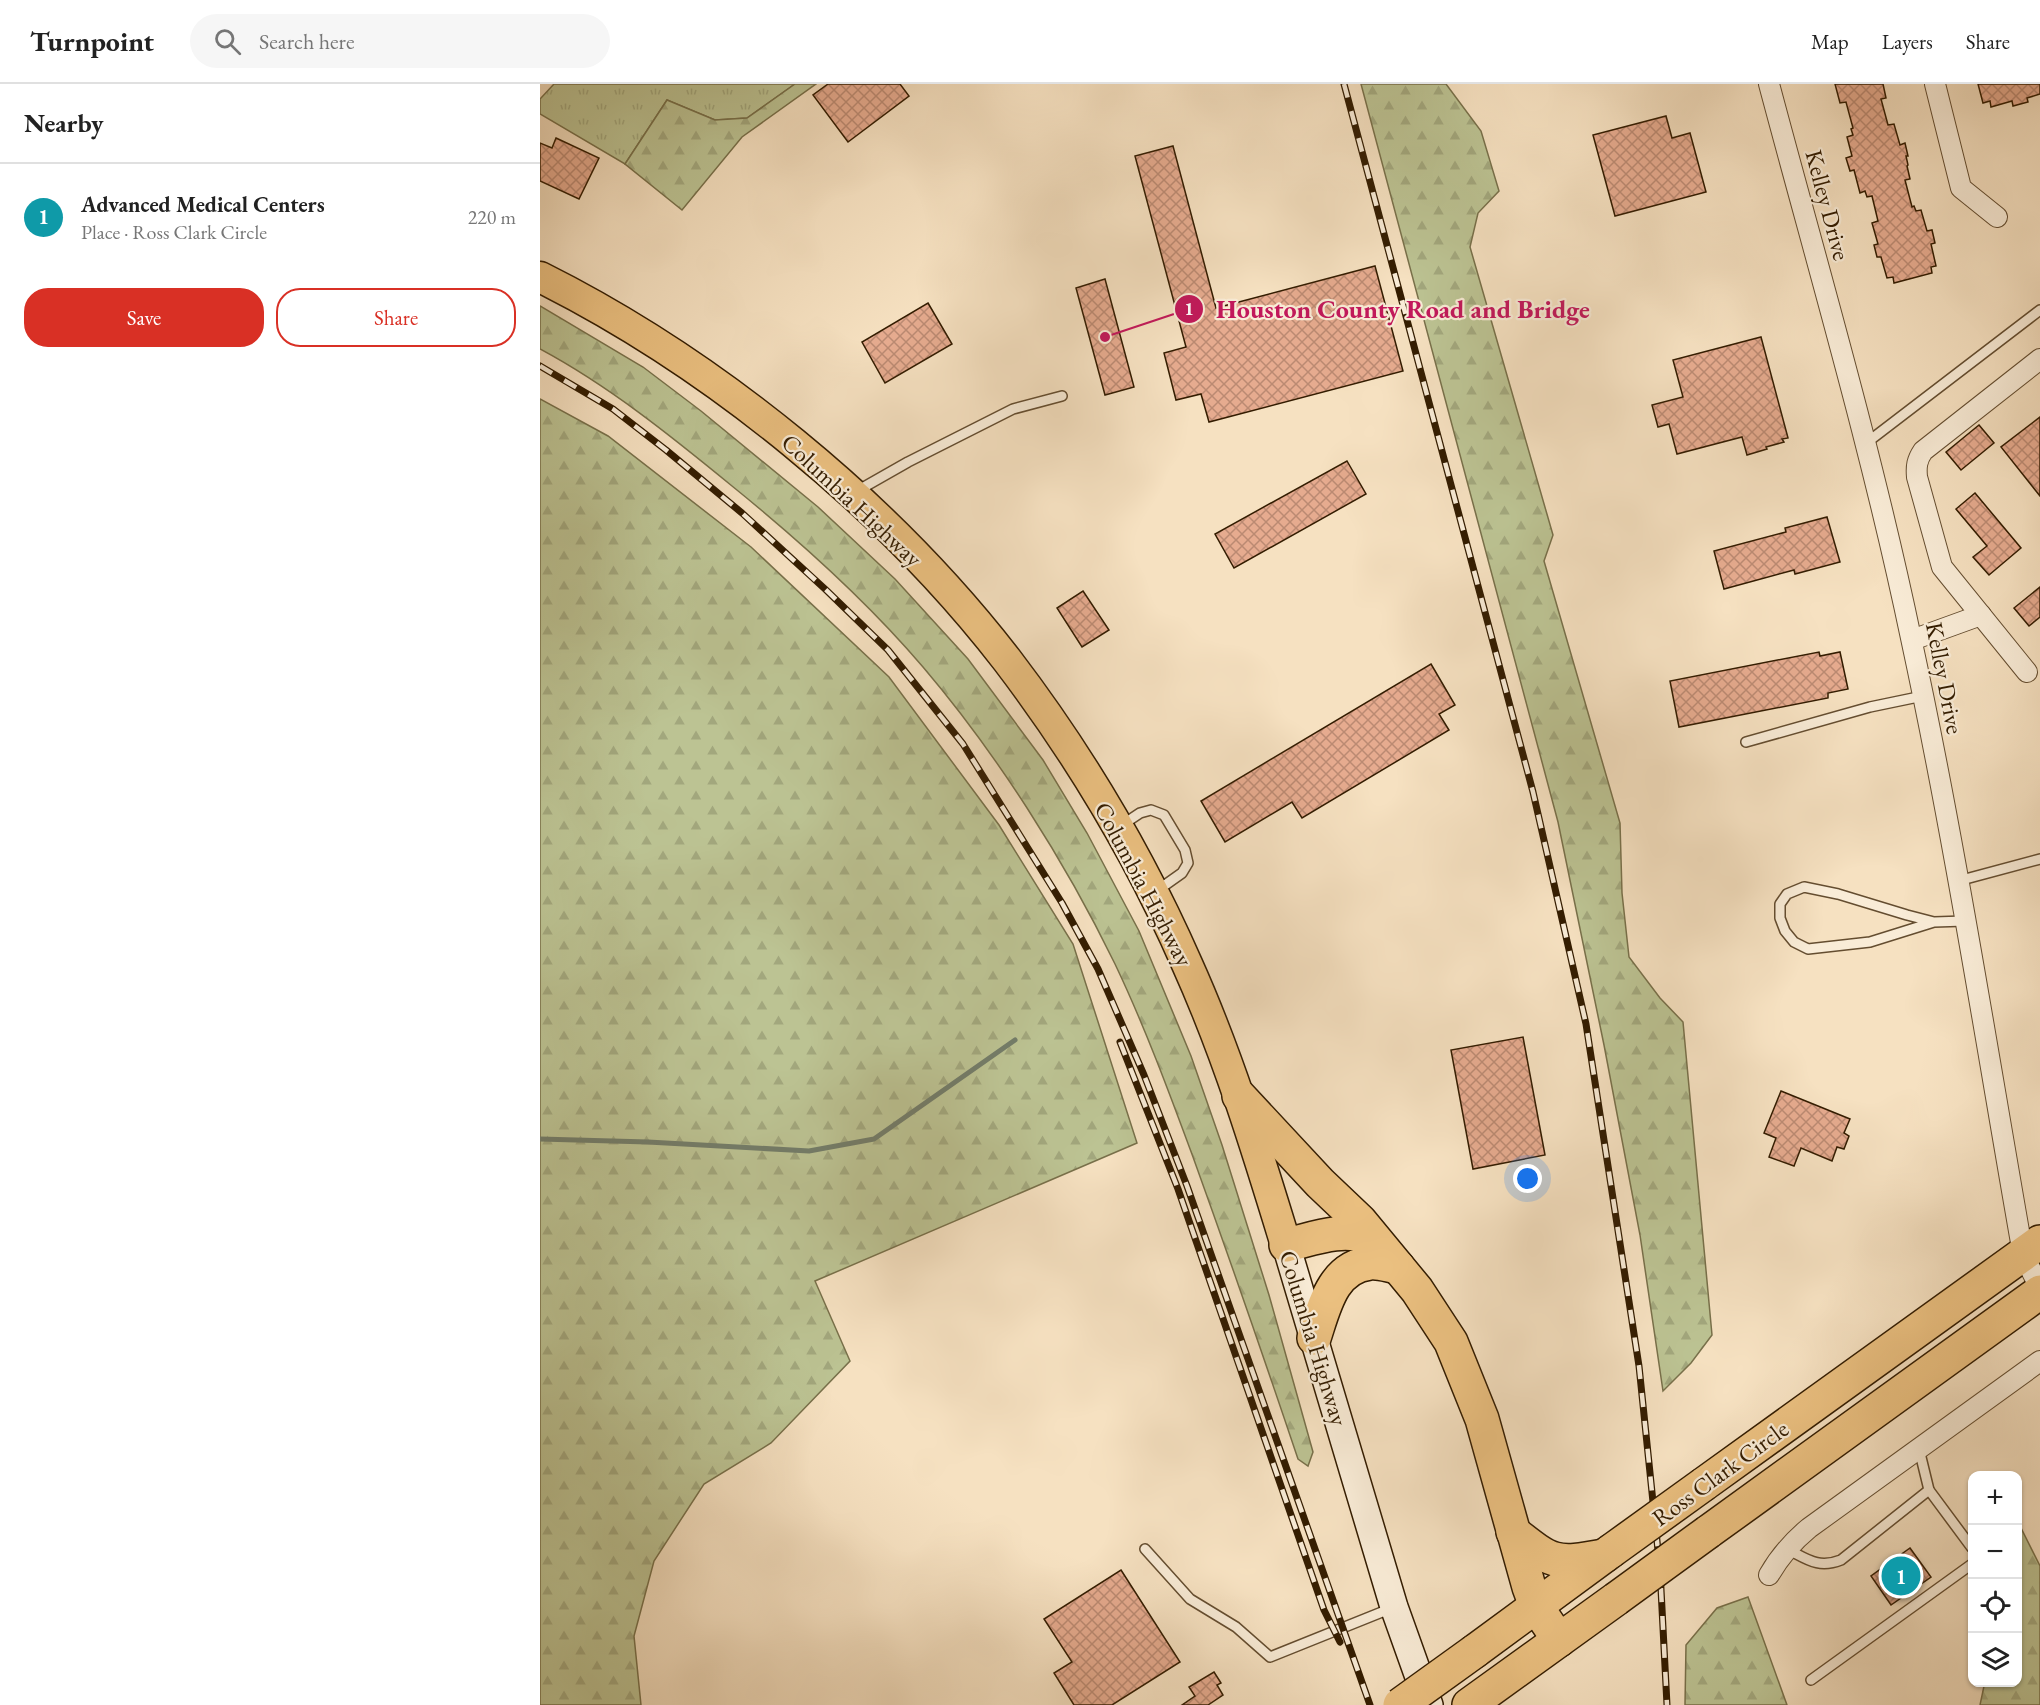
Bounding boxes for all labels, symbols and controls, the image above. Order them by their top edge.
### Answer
search box [190,14,610,68]
text: Turnpoint [30,23,154,59]
icon: search [211,25,244,58]
text: Search here [259,27,355,56]
text: Map [1811,28,1849,55]
text: Layers [1882,28,1933,55]
text: Share [1966,28,2010,55]
text: Nearby [24,106,104,140]
street label: Kelley Drive [1798,146,1858,264]
text: Advanced Medical Centers [81,190,325,219]
text: 1 [38,204,49,230]
text: 220 m [468,204,516,230]
text: Place · Ross Clark Circle [81,219,267,245]
callout: Houston County Road and Bridge [1174,287,1602,331]
button: Save [24,288,264,347]
button: Share [276,288,516,347]
text: Houston County Road and Bridge [1216,292,1590,326]
text: 1 [1184,297,1194,320]
street label: Columbia Highway [775,427,929,574]
street label: Kelley Drive [1919,619,1971,737]
street label: Columbia Highway [1088,796,1201,972]
your location [1513,1164,1542,1193]
street label: Columbia Highway [1273,1247,1356,1430]
street label: Ross Clark Circle [1646,1413,1794,1533]
map controls [1968,1471,2022,1687]
button: + [1968,1471,2022,1525]
button: − [1968,1525,2022,1579]
pin: 1 [1882,1554,1920,1598]
button: locate [1968,1579,2022,1633]
button: layers [1968,1633,2022,1687]

